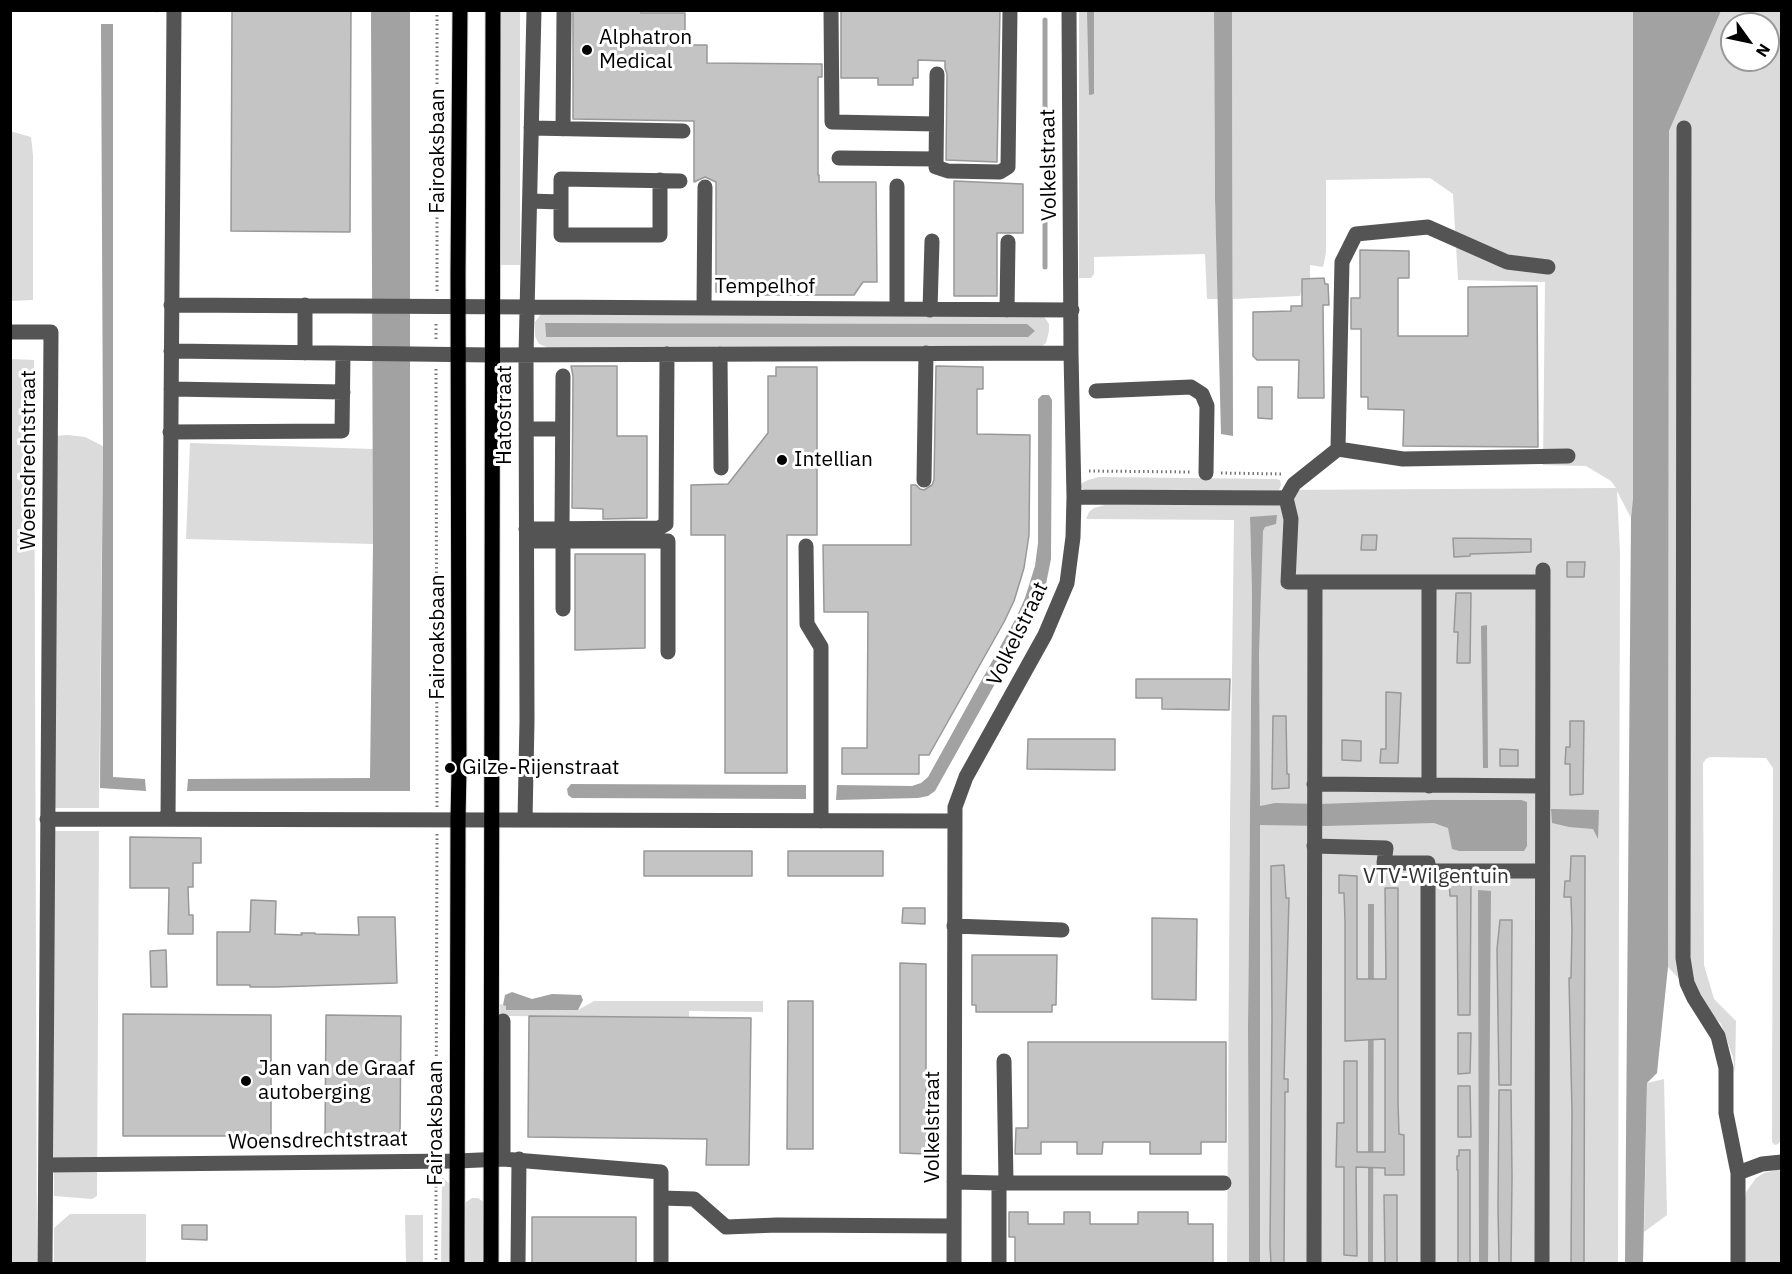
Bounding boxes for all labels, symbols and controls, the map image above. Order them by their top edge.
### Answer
north arrow [1720,12,1780,72]
place label: Alphatron Medical [599,25,692,75]
text: N [1752,40,1775,61]
marker: Alphatron Medical [580,43,594,57]
street label: Fairoaksbaan [425,88,451,214]
street label: Volkelstraat [1035,109,1063,221]
street label: Tempelhof [715,274,815,300]
street label: Hatostraat [492,365,518,465]
street label: Woensdrechtstraat [16,370,42,550]
place label: Intellian [794,447,873,473]
marker: Intellian [775,453,789,467]
street label: Fairoaksbaan [425,574,451,700]
street label: Volkelstraat [982,578,1054,690]
place label: Gilze-Rijenstraat [462,755,619,781]
marker: Gilze-Rijenstraat [443,761,457,775]
park label: VTV-Wilgentuin [1363,864,1509,890]
place label: Jan van de Graaf autoberging [258,1056,415,1106]
street label: Fairoaksbaan [423,1060,449,1186]
street label: Volkelstraat [920,1071,946,1183]
marker: Jan van de Graaf autoberging [239,1074,253,1088]
street label: Woensdrechtstraat [228,1127,408,1155]

